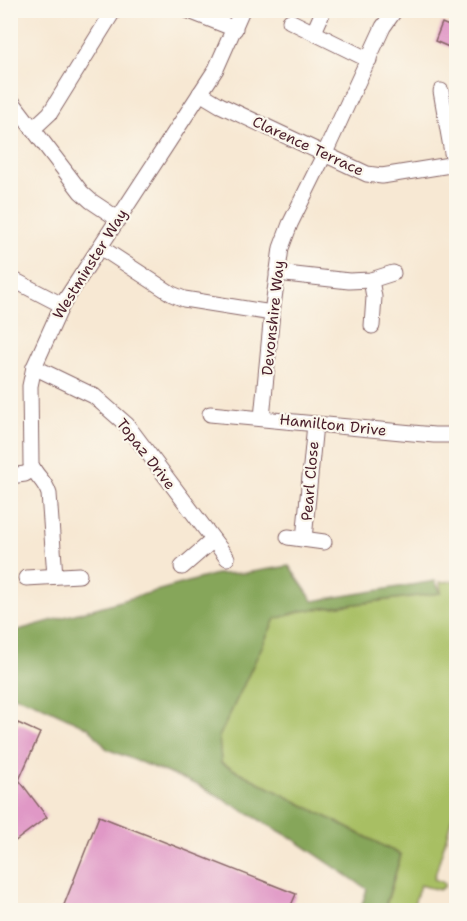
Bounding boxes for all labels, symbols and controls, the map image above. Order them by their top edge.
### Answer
street label: Clarence Terrace [249,111,367,181]
street label: Westminster Way [48,205,132,323]
street label: Devonshire Way [257,259,289,377]
street label: Hamilton Drive [278,409,388,441]
street label: Topaz Drive [112,414,180,494]
street label: Pearl Close [297,440,323,522]

